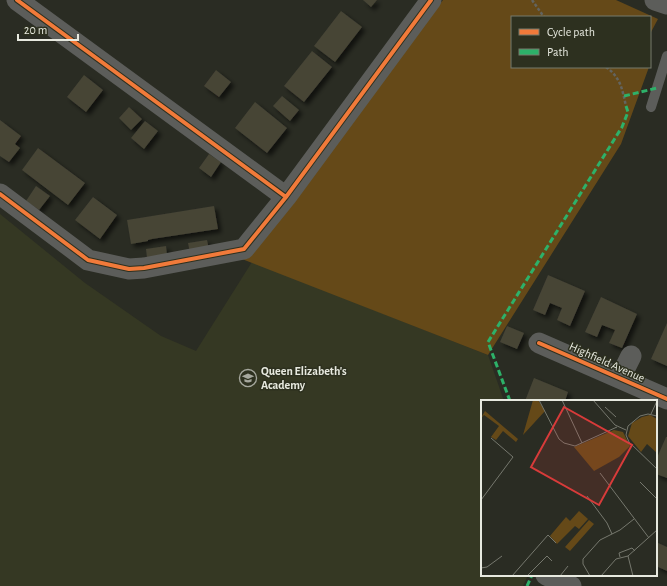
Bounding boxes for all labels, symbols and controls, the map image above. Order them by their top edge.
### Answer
scale bar [18,16,78,42]
legend [511,16,651,68]
text: 20 m [24,24,47,36]
text: Cycle path [547,26,595,39]
text: Path [547,46,569,58]
street label: Highfield Avenue [567,340,647,384]
place label: Queen Elizabeth's Academy [261,365,347,392]
school or university icon: Queen Elizabeth's Academy [238,368,258,388]
inset map [481,400,657,576]

